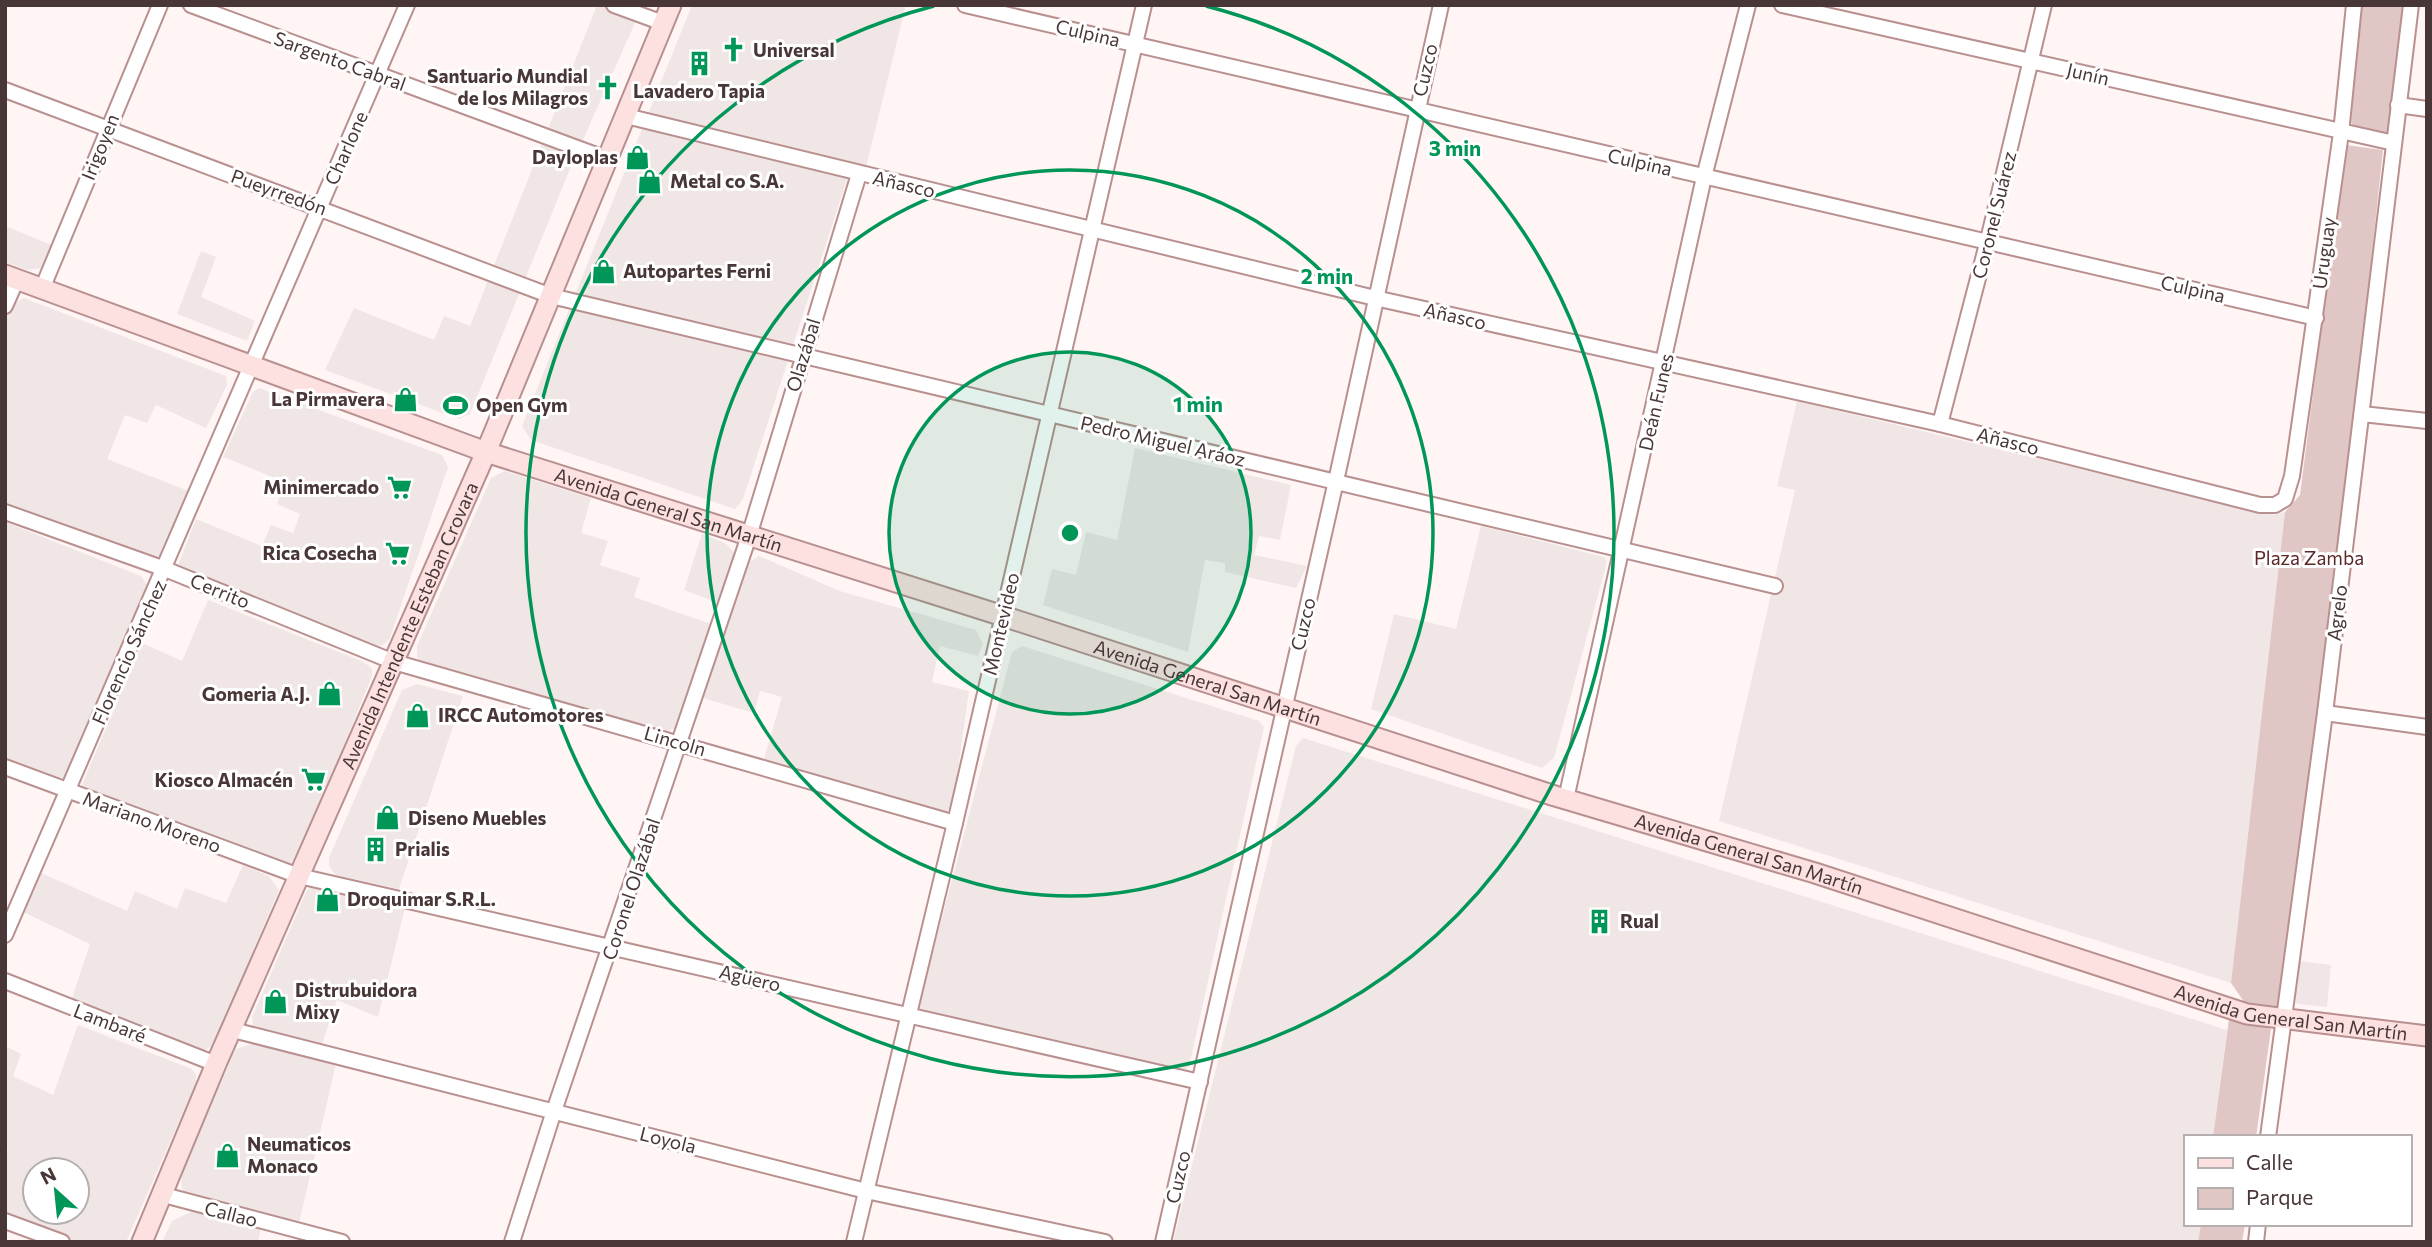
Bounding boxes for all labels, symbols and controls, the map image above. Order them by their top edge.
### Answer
street label: Culpina [1054,14,1123,51]
street label: Sargento Cabral [271,26,409,95]
church icon: Universal [719,36,747,64]
place label: Universal [753,38,835,61]
street label: Cuzco [1407,41,1442,99]
building icon: Lavadero Tapia [685,49,713,77]
street label: Junín [2065,57,2112,90]
place label: Santuario Mundial de los Milagros [427,64,588,109]
church icon: Santuario Mundial de los Milagros [594,73,622,101]
place label: Lavadero Tapia [633,79,765,102]
street label: Charlone [319,107,372,188]
street label: Irigoyen [76,110,123,183]
text: 3 min [1429,135,1481,160]
shop icon: Dayloplas [624,143,652,171]
street label: Culpina [1606,143,1675,180]
place label: Dayloplas [532,145,618,168]
street label: Coronel Suárez [1967,149,2020,281]
street label: Pueyrredón [228,164,330,219]
street label: Añasco [871,165,938,202]
shop icon: Metal co S.A. [636,167,664,195]
place label: Metal co S.A. [670,169,784,192]
street label: Uruguay [2307,215,2340,290]
shop icon: Autopartes Ferni [589,257,617,285]
place label: Autopartes Ferni [623,259,771,282]
text: 2 min [1301,263,1353,288]
street label: Culpina [2159,270,2228,307]
street label: Añasco [1422,297,1489,334]
street label: Olazábal [780,315,825,394]
street label: Deán Funes [1633,351,1678,453]
shop icon: La Pirmavera [391,385,419,413]
place label: La Pirmavera [271,387,385,410]
sports icon: Open Gym [442,391,470,419]
text: 1 min [1173,391,1223,416]
place label: Open Gym [476,393,568,416]
street label: Pedro Miguel Aráoz [1078,410,1248,471]
street label: Añasco [1975,422,2042,459]
street label: Avenida General San Martín [552,463,785,556]
supermarket icon: Minimercado [385,473,413,501]
place label: Minimercado [263,475,379,498]
street label: Avenida Intendente Esteban Crovara [336,478,482,773]
centre of rings [1058,521,1082,545]
supermarket icon: Rica Cosecha [383,539,411,567]
place label: Rica Cosecha [263,541,377,564]
park label: Plaza Zamba [2254,546,2364,569]
street label: Cerrito [187,568,253,613]
street label: Montevideo [978,570,1024,678]
street label: Florencio Sánchez [86,576,171,728]
street label: Agrelo [2322,584,2351,642]
street label: Cuzco [1285,595,1320,653]
street label: Avenida General San Martín [1091,634,1324,730]
shop icon: Gomeria A.J. [316,680,344,708]
place label: Gomeria A.J. [202,682,310,705]
shop icon: IRCC Automotores [404,701,432,729]
place label: IRCC Automotores [438,703,604,726]
street label: Lincoln [642,721,709,760]
supermarket icon: Kiosco Almacén [299,766,327,794]
place label: Kiosco Almacén [155,768,293,791]
street label: Mariano Moreno [80,786,224,857]
shop icon: Diseno Muebles [374,804,402,832]
place label: Diseno Muebles [408,806,547,829]
street label: Avenida General San Martín [1632,808,1866,899]
street label: Coronel Olazábal [597,815,664,963]
building icon: Prialis [361,835,389,863]
place label: Prialis [395,837,450,860]
shop icon: Droquimar S.R.L. [313,885,341,913]
place label: Droquimar S.R.L. [347,887,496,910]
building icon: Rual [1586,907,1614,935]
place label: Rual [1620,909,1659,932]
street label: Agüero [717,959,783,996]
place label: Distrubuidora Mixy [295,978,417,1023]
street label: Avenida General San Martín [2171,979,2409,1045]
shop icon: Distrubuidora Mixy [261,987,289,1015]
street label: Lambaré [71,998,150,1047]
street label: Loyola [637,1121,699,1158]
place label: Neumaticos Monaco [247,1132,351,1177]
legend [2184,1135,2411,1226]
shop icon: Neumaticos Monaco [213,1141,241,1169]
street label: Cuzco [1160,1148,1195,1206]
text: Calle [2246,1149,2293,1174]
north arrow [21,1156,91,1226]
text: N [36,1162,60,1189]
text: Parque [2246,1184,2313,1209]
street label: Callao [202,1196,260,1231]

